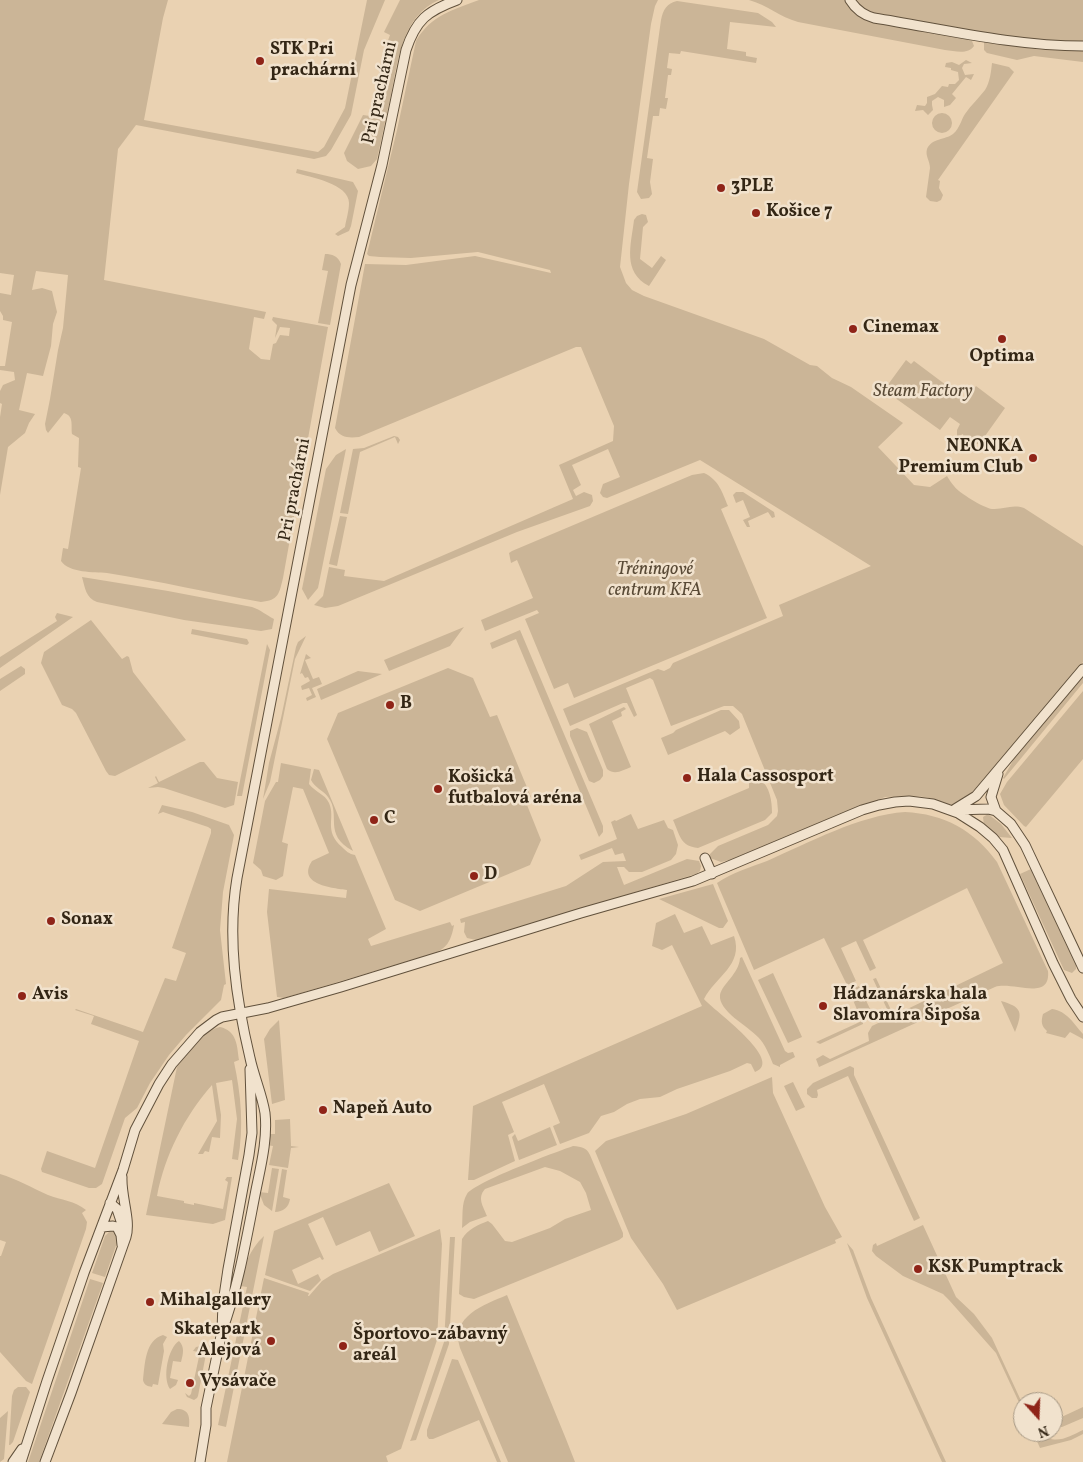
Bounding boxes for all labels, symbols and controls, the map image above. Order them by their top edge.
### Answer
street label: Pri prachárni [359,39,403,147]
place label: STK Pri prachárni [270,40,356,82]
marker: STK Pri prachárni [254,55,266,67]
place label: 3PLE [731,177,774,199]
marker: 3PLE [715,182,727,194]
place label: Košice 7 [766,202,833,224]
marker: Košice 7 [750,207,762,219]
place label: Cinemax [863,318,939,340]
marker: Cinemax [847,323,859,335]
marker: Optima [996,333,1008,345]
place label: Optima [969,347,1035,369]
park label: Steam Factory [873,382,973,404]
street label: Pri prachárni [275,436,317,544]
place label: NEONKA Premium Club [899,437,1023,479]
marker: NEONKA Premium Club [1027,452,1039,464]
park label: Tréningové centrum KFA [608,560,702,602]
place label: B [400,694,412,716]
marker: B [384,699,396,711]
place label: Hala Cassosport [697,767,834,789]
place label: Košická futbalová aréna [448,768,582,811]
marker: Hala Cassosport [681,772,693,784]
marker: Košická futbalová aréna [432,783,444,795]
place label: C [384,809,396,831]
marker: C [368,814,380,826]
place label: D [484,865,497,887]
marker: D [468,870,480,882]
place label: Sonax [61,910,113,932]
marker: Sonax [45,915,57,927]
place label: Avis [32,985,68,1007]
place label: Hádzanárska hala Slavomíra Šipoša [833,985,987,1028]
marker: Avis [16,990,28,1002]
marker: Hádzanárska hala Slavomíra Šipoša [817,1000,829,1012]
place label: Napeň Auto [333,1099,432,1121]
marker: Napeň Auto [317,1104,329,1116]
place label: KSK Pumptrack [928,1258,1063,1280]
marker: KSK Pumptrack [912,1263,924,1275]
place label: Mihalgallery [160,1291,271,1313]
marker: Mihalgallery [144,1296,156,1308]
place label: Skatepark Alejová [174,1320,261,1362]
place label: Športovo-zábavný areál [353,1325,508,1368]
marker: Skatepark Alejová [265,1335,277,1347]
marker: Športovo-zábavný areál [337,1340,349,1352]
place label: Vysávače [200,1372,276,1394]
marker: Vysávače [184,1377,196,1389]
north arrow [1013,1392,1063,1442]
text: N [1035,1420,1051,1441]

